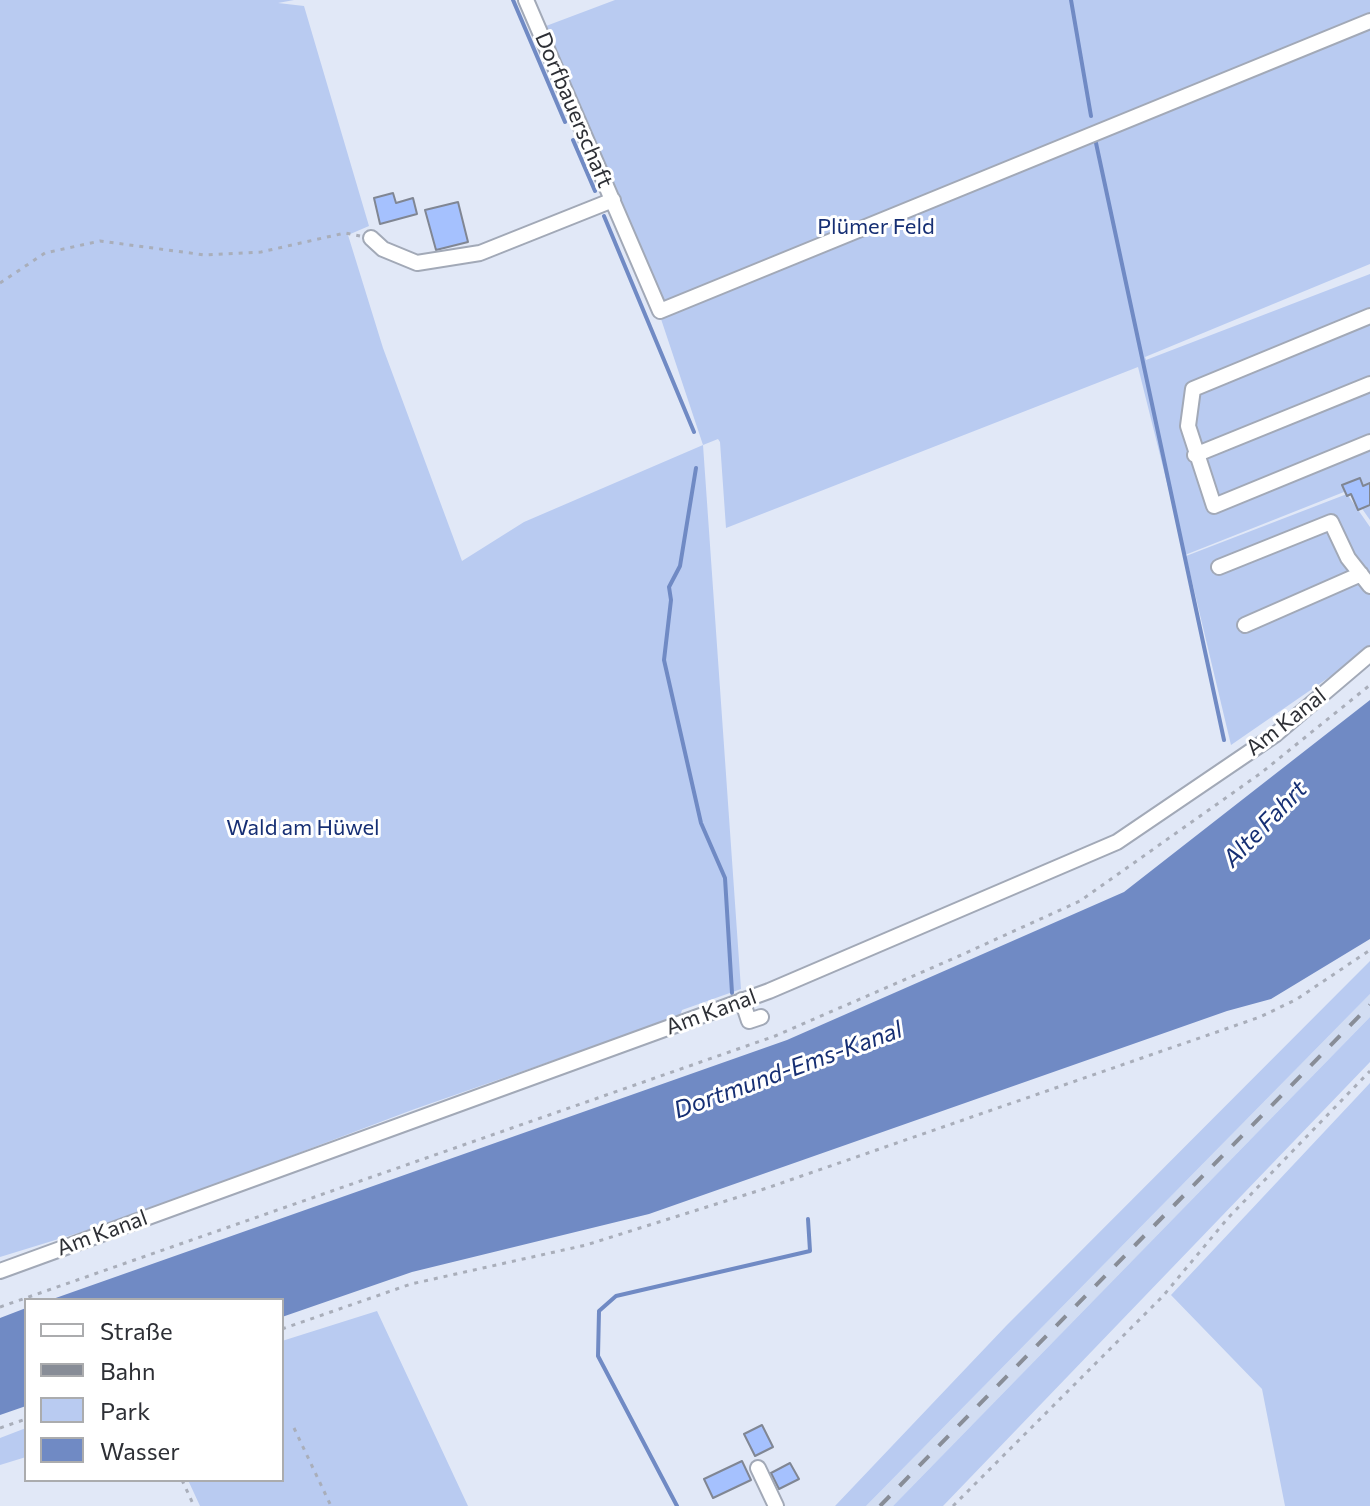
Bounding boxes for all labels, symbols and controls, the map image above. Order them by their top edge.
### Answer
street label: Dorfbauerschaft [529,28,619,192]
park label: Plümer Feld [817,214,935,240]
street label: Am Kanal [1241,682,1331,762]
water label: Alte Fahrt [1217,775,1313,873]
park label: Wald am Hüwel [226,815,380,841]
street label: Am Kanal [662,983,760,1041]
water label: Dortmund-Ems-Kanal [670,1015,906,1125]
street label: Am Kanal [53,1204,151,1262]
legend [24,1298,284,1482]
text: Straße [100,1316,173,1345]
text: Bahn [100,1356,156,1385]
text: Park [100,1396,150,1425]
text: Wasser [100,1436,180,1465]

